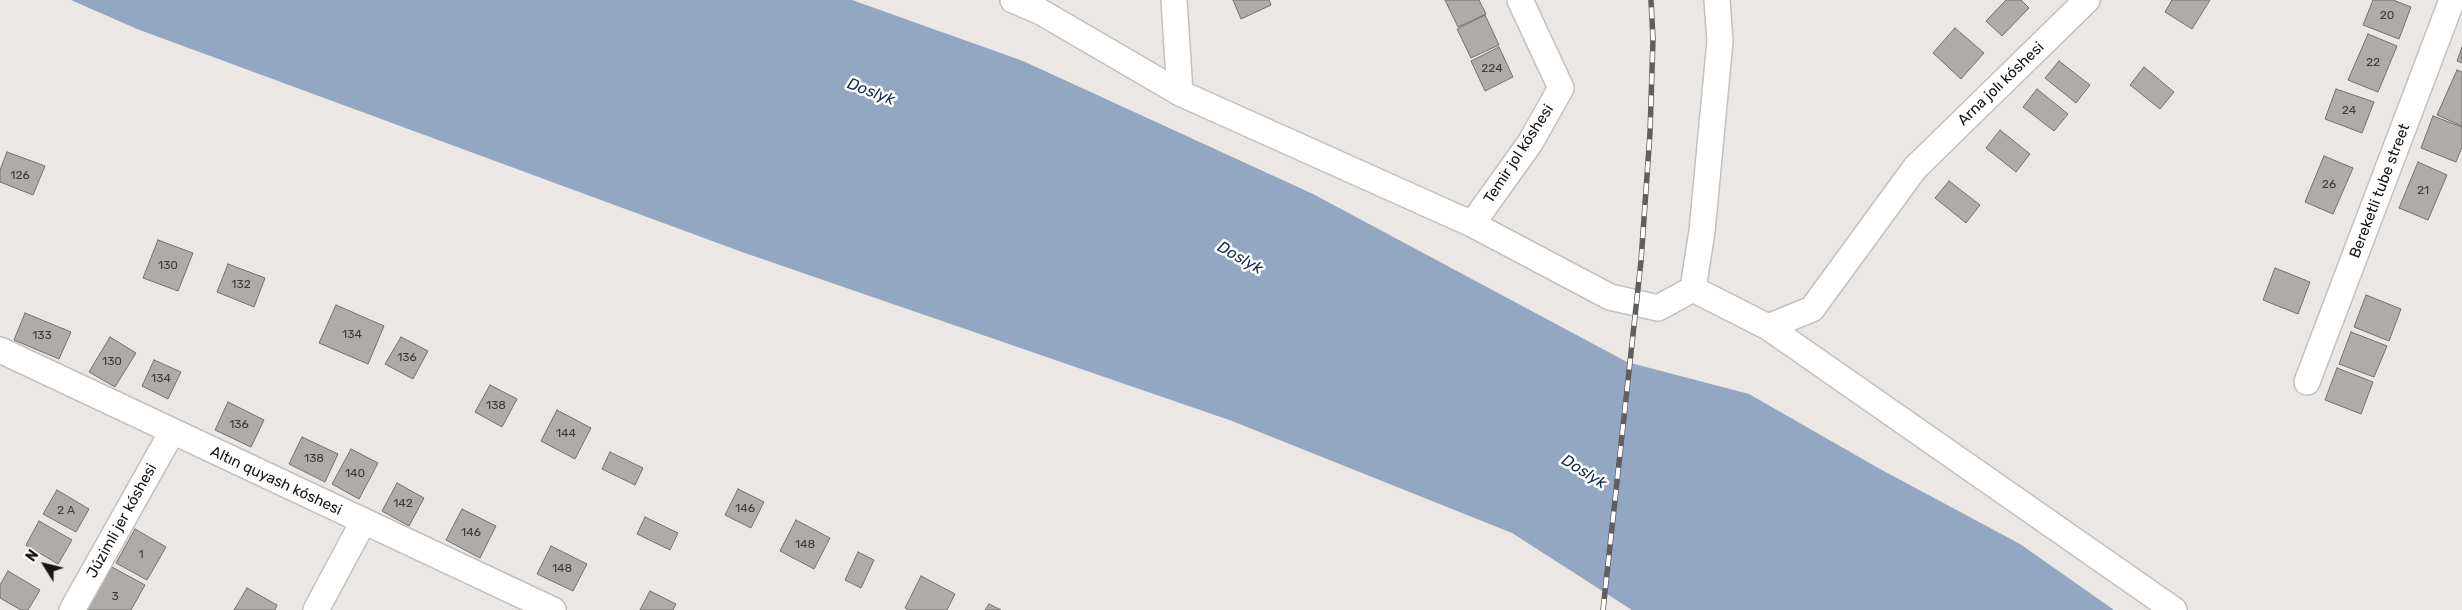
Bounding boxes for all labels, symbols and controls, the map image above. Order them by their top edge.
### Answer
house number: 20 [2380,9,2394,23]
street label: Arna jolı kóshesi [1954,38,2048,130]
house number: 22 [2366,56,2380,70]
house number: 224 [1481,62,1503,76]
water label: Doslyk [845,74,897,110]
street label: Temir jol kóshesi [1480,101,1558,207]
house number: 24 [2342,104,2356,118]
street label: Bereketli tube street [2346,121,2414,261]
house number: 126 [10,169,30,183]
house number: 26 [2322,178,2336,192]
house number: 21 [2417,184,2429,198]
water label: Doslyk [1214,237,1266,279]
house number: 130 [158,259,178,273]
house number: 132 [231,278,251,292]
house number: 134 [342,328,362,342]
house number: 133 [32,329,52,343]
house number: 136 [397,351,417,365]
house number: 130 [102,355,122,369]
house number: 134 [151,372,171,386]
house number: 138 [486,399,506,413]
house number: 136 [229,418,249,432]
house number: 144 [556,427,576,441]
street label: Altın quyash kóshesi [207,443,345,519]
water label: Doslyk [1558,451,1610,493]
house number: 138 [304,452,324,466]
street label: Júzimli jer kóshesi [83,461,161,581]
house number: 140 [345,467,365,481]
house number: 142 [393,497,413,511]
house number: 146 [735,502,755,516]
house number: 2 А [57,504,75,518]
house number: 146 [461,526,481,540]
house number: 148 [795,538,815,552]
north arrow [20,540,70,590]
text: N [23,547,42,565]
house number: 1 [138,548,144,562]
house number: 148 [552,562,572,576]
house number: 3 [111,590,119,604]

